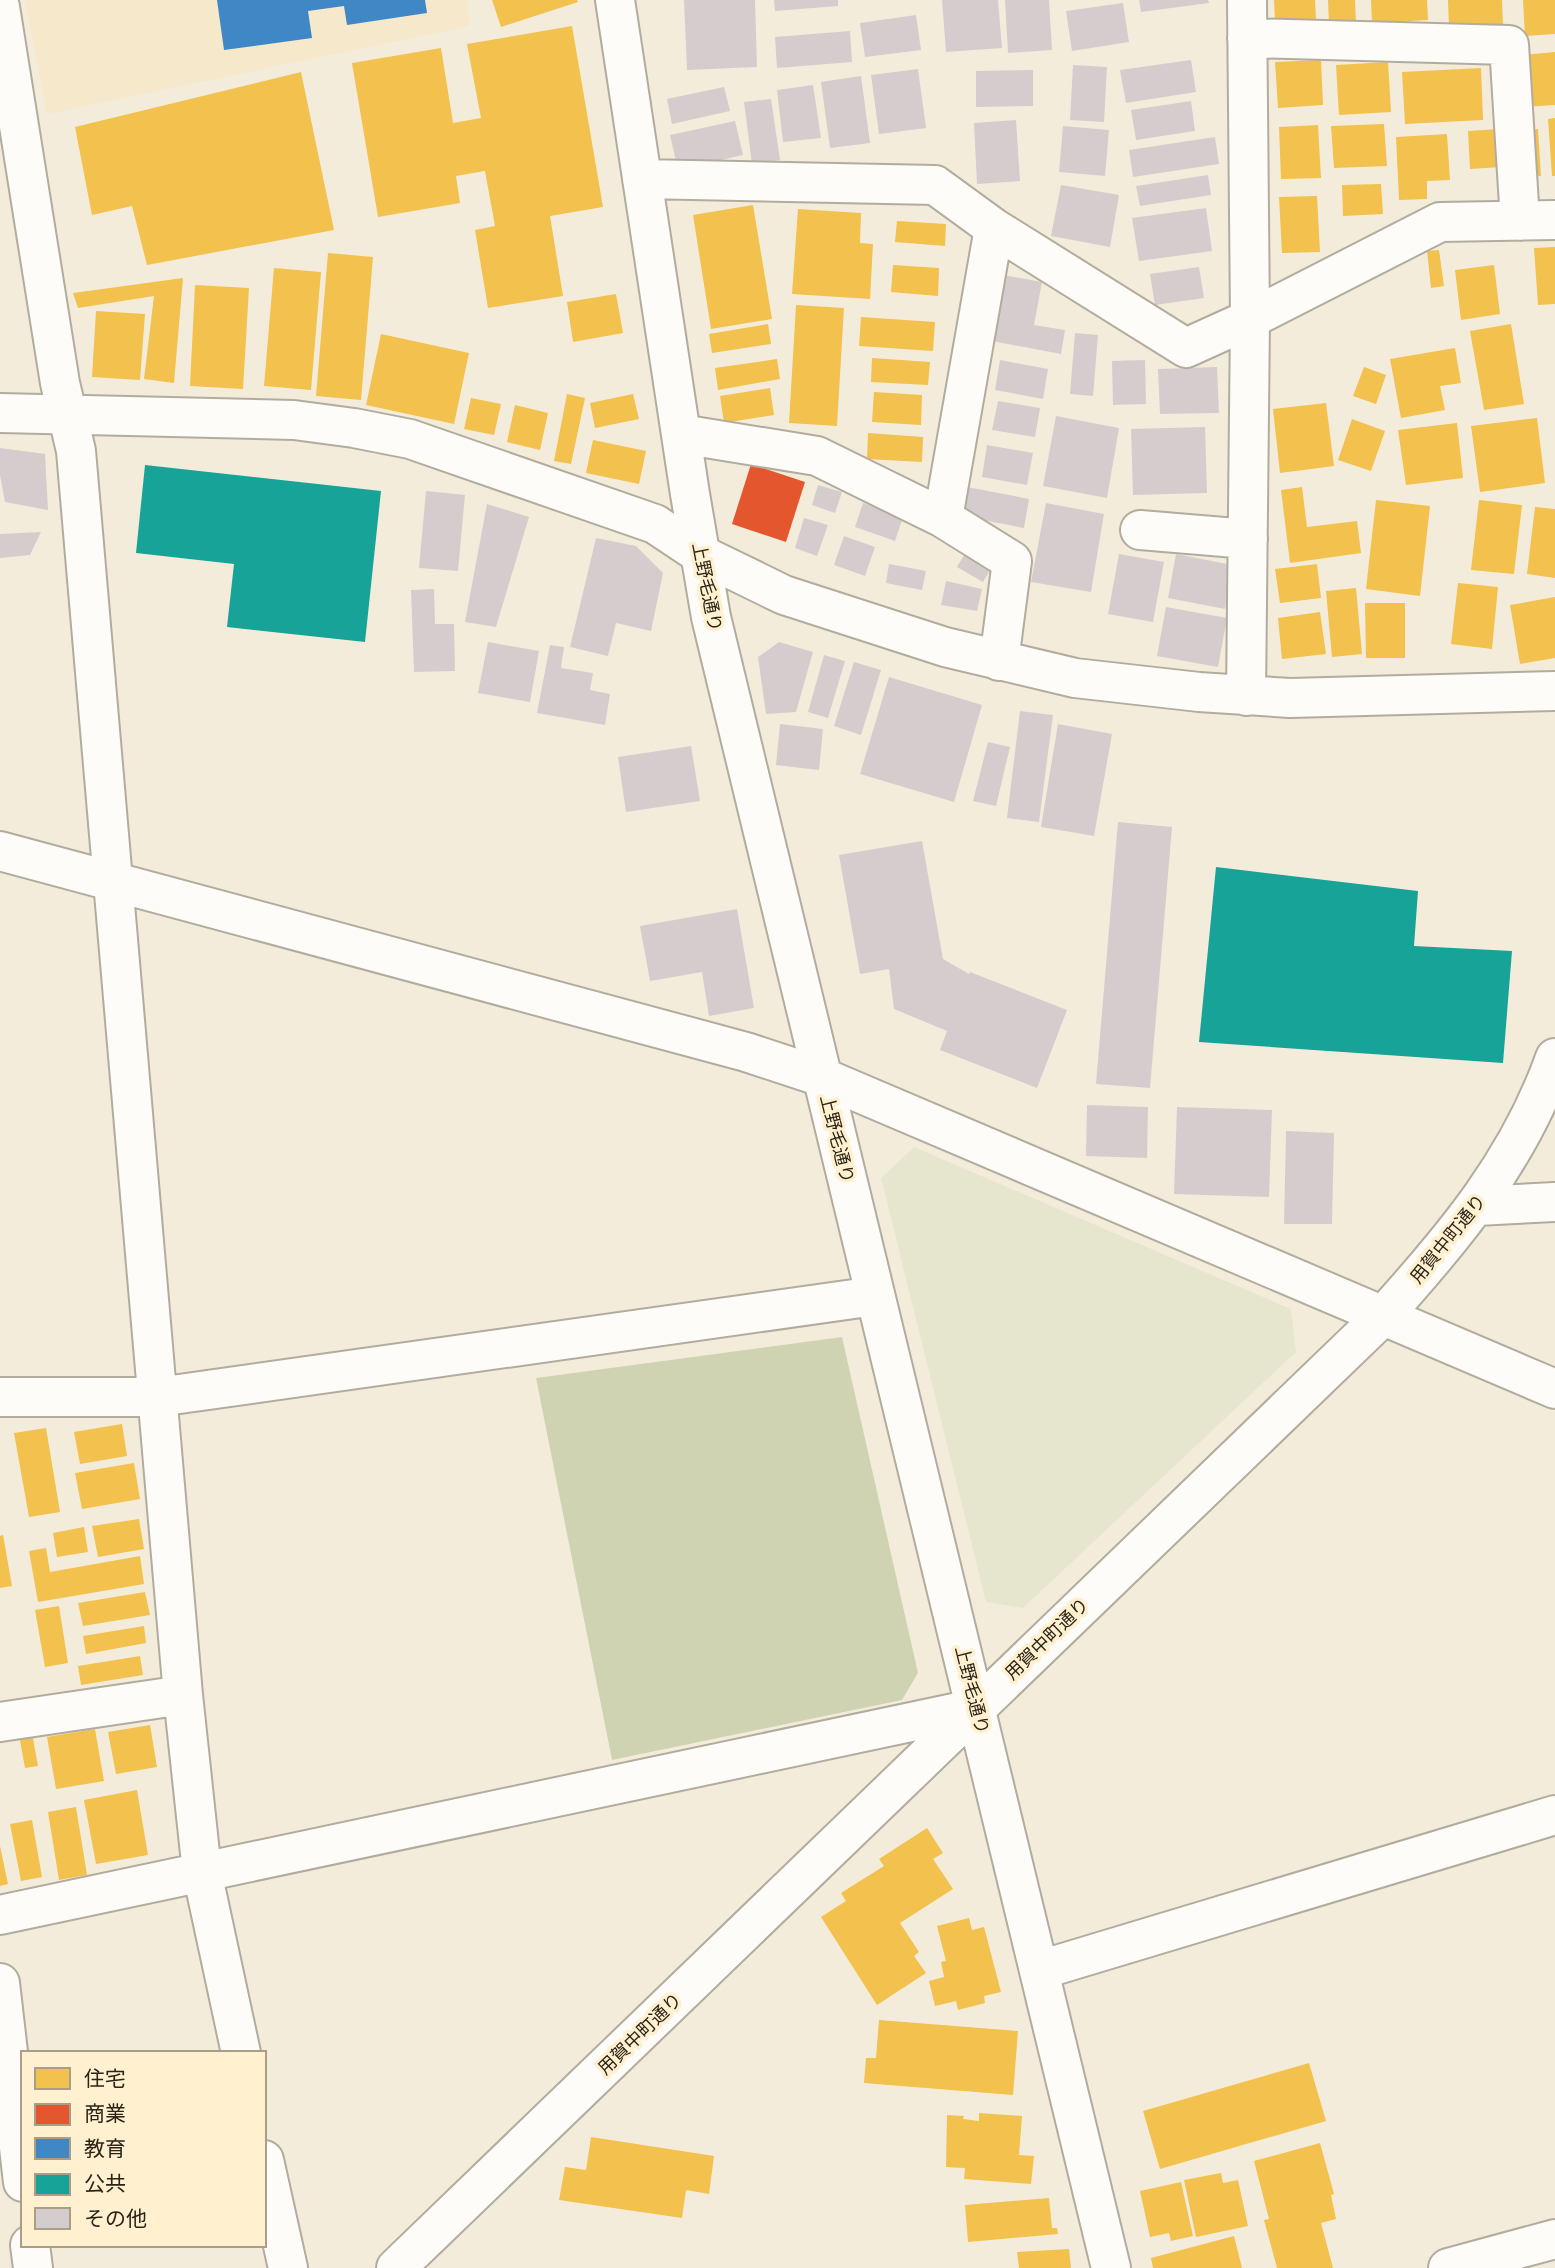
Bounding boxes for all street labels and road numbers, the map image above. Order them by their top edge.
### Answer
street label: 上野毛通り [687,541,727,633]
street label: 上野毛通り [814,1092,860,1186]
street label: 用賀中町通り [1405,1189,1491,1289]
street label: 用賀中町通り [1000,1593,1094,1685]
street label: 上野毛通り [949,1643,995,1737]
street label: 用賀中町通り [593,1988,687,2080]

